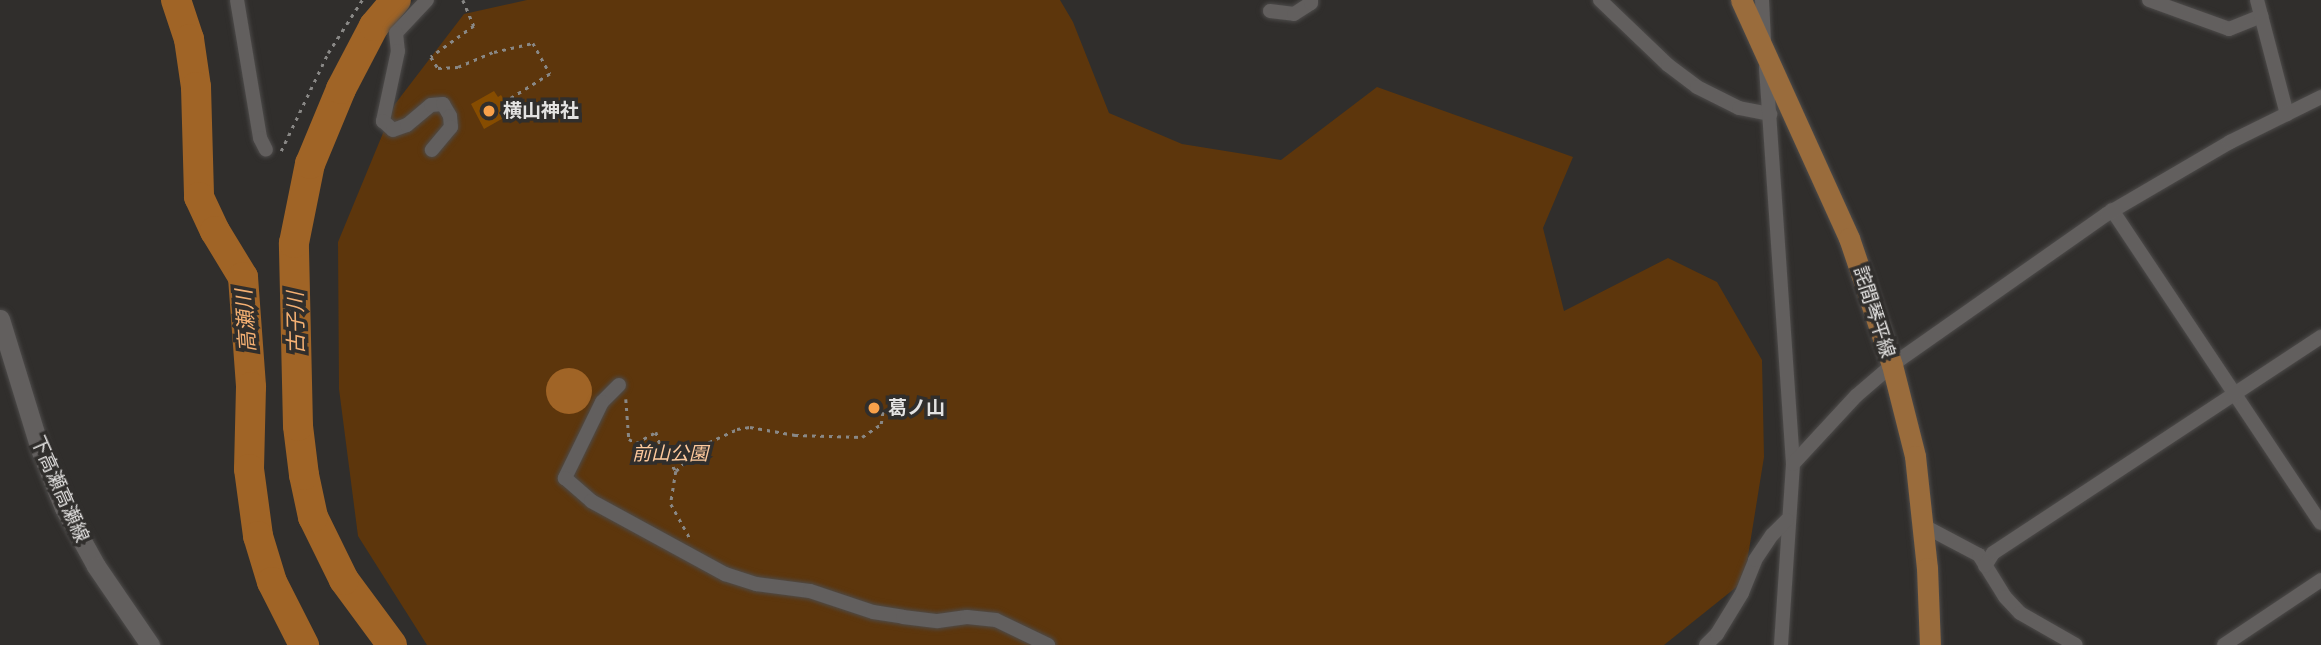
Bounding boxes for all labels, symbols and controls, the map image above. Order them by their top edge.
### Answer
place label: 横山神社 [503,100,579,122]
marker: 横山神社 [481,103,497,119]
street label: 詫間琴平線 [1848,263,1900,361]
water label: 高瀬川 [231,289,261,353]
water label: 古子川 [283,291,309,355]
place label: 葛ノ山 [888,397,945,419]
marker: 葛ノ山 [866,400,882,416]
street label: 下高瀬高瀬線 [26,432,94,546]
park label: 前山公園 [632,443,708,465]

